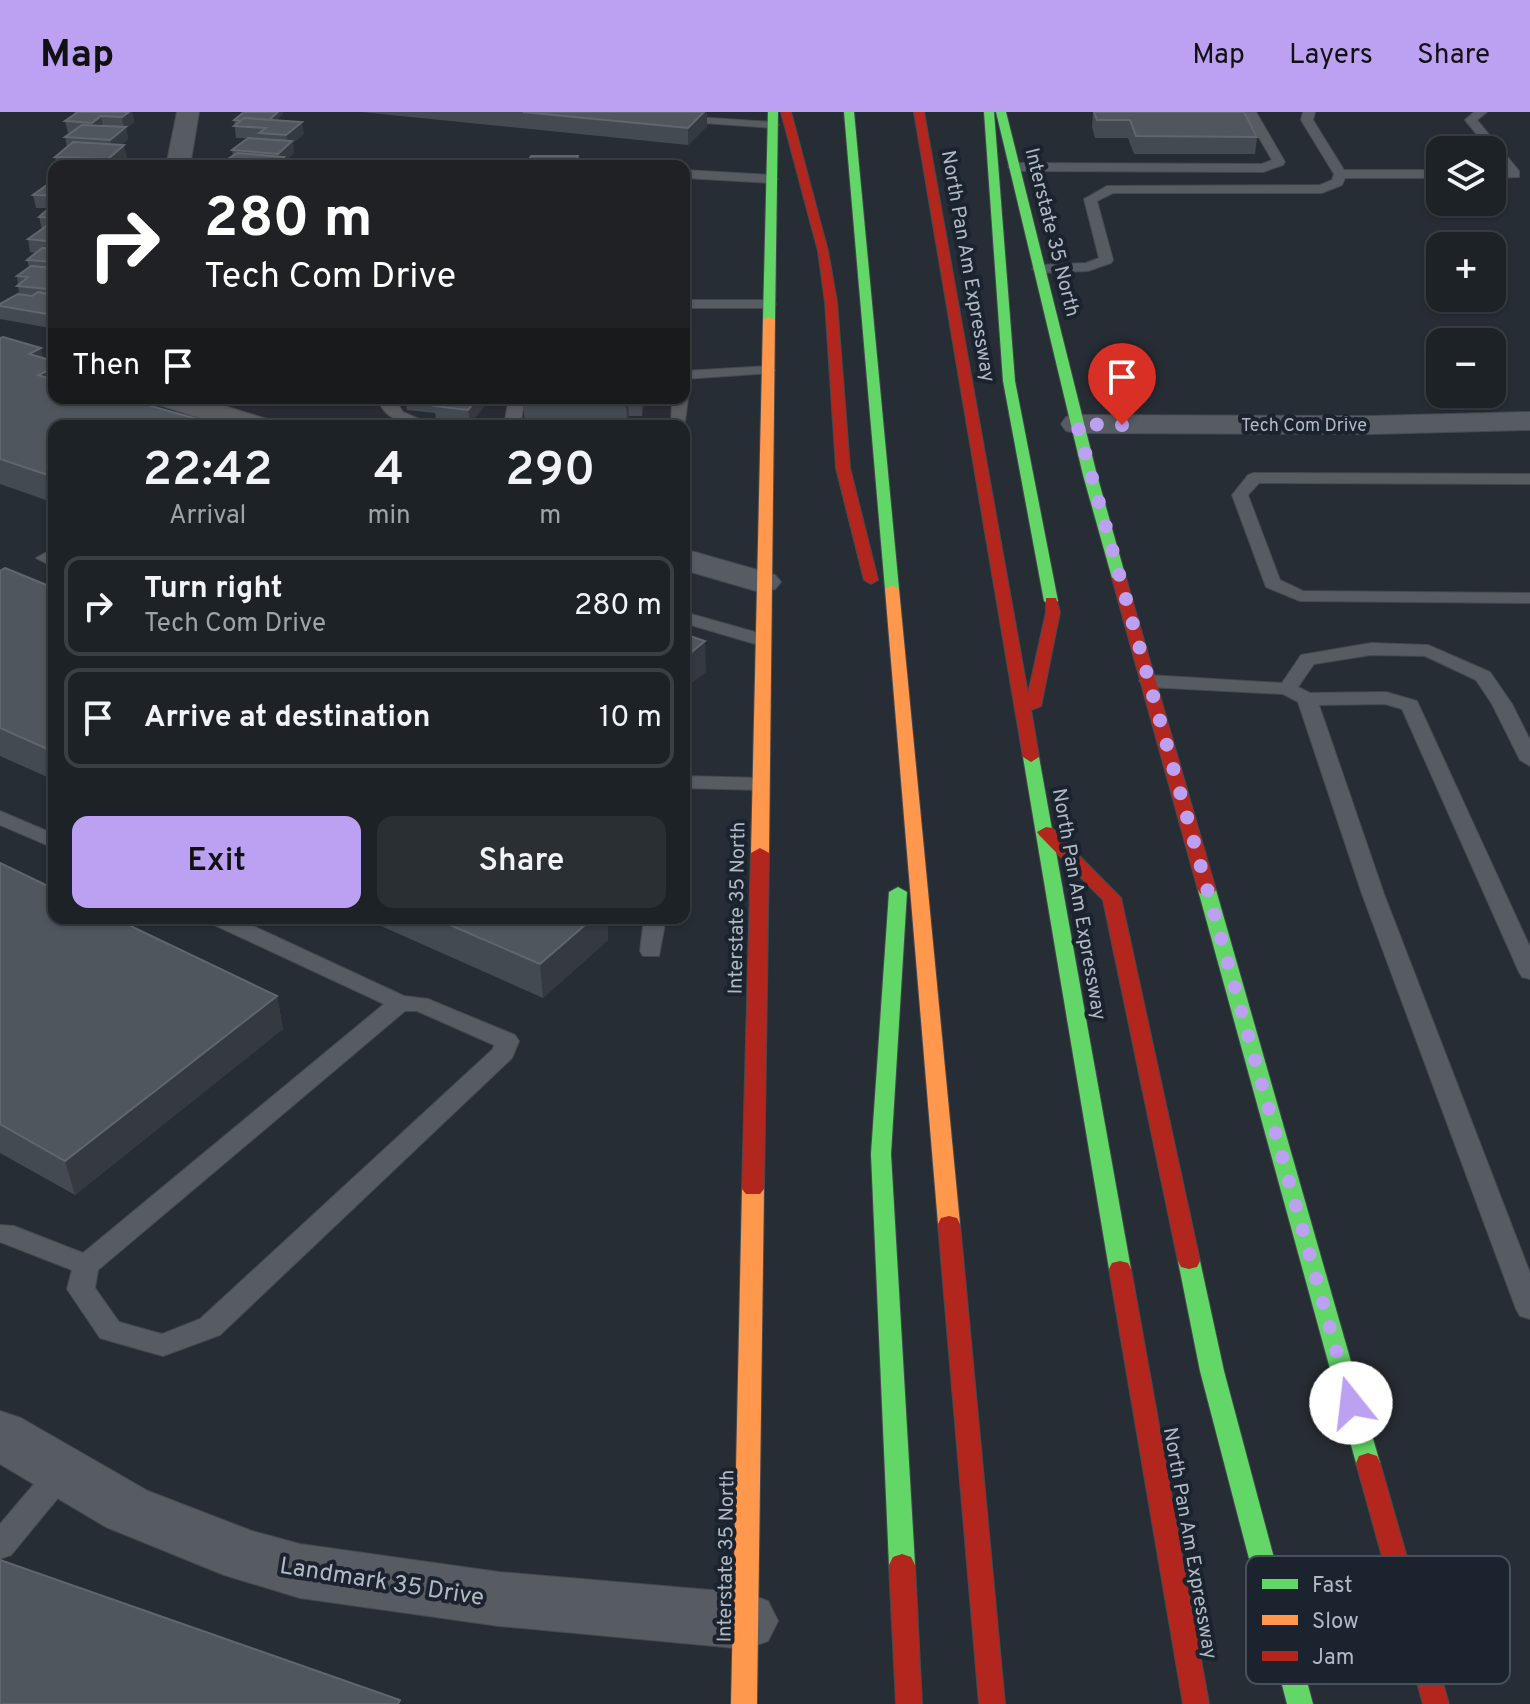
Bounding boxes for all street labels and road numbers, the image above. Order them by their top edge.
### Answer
street label: Interstate 35 North [1018,145,1085,320]
street label: North Pan Am Expressway [934,148,1000,384]
street label: Tech Com Drive [1241,415,1367,438]
street label: North Pan Am Expressway [1045,786,1111,1022]
street label: Interstate 35 North [723,821,753,995]
street label: North Pan Am Expressway [1156,1425,1222,1661]
street label: Interstate 35 North [712,1469,742,1643]
street label: Landmark 35 Drive [277,1552,486,1614]

